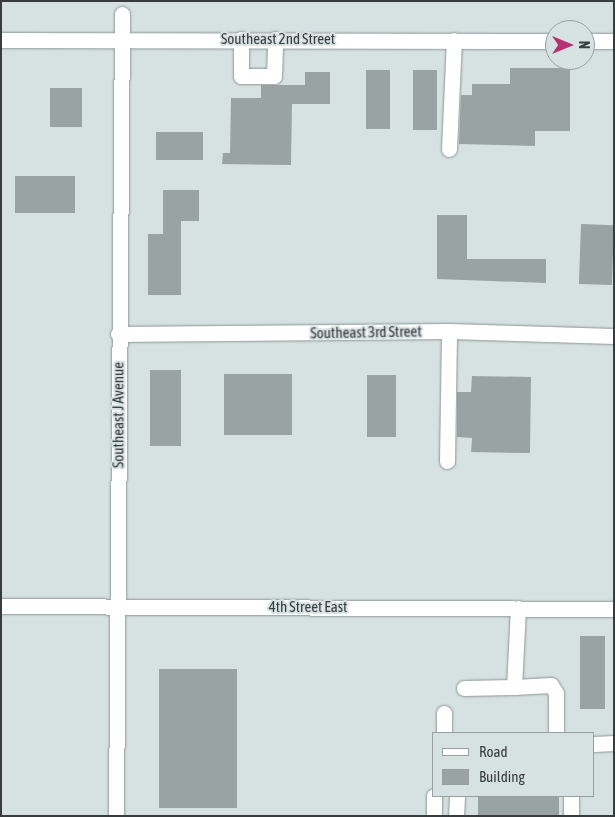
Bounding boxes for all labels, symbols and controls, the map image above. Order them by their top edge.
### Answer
north arrow [545,20,595,70]
street label: Southeast 2nd Street [221,30,335,48]
text: N [576,41,592,49]
street label: Southeast 3rd Street [310,322,422,342]
street label: Southeast J Avenue [109,362,127,468]
street label: 4th Street East [269,598,347,616]
legend [432,732,595,797]
text: Road [479,743,508,760]
text: Building [479,768,525,785]

